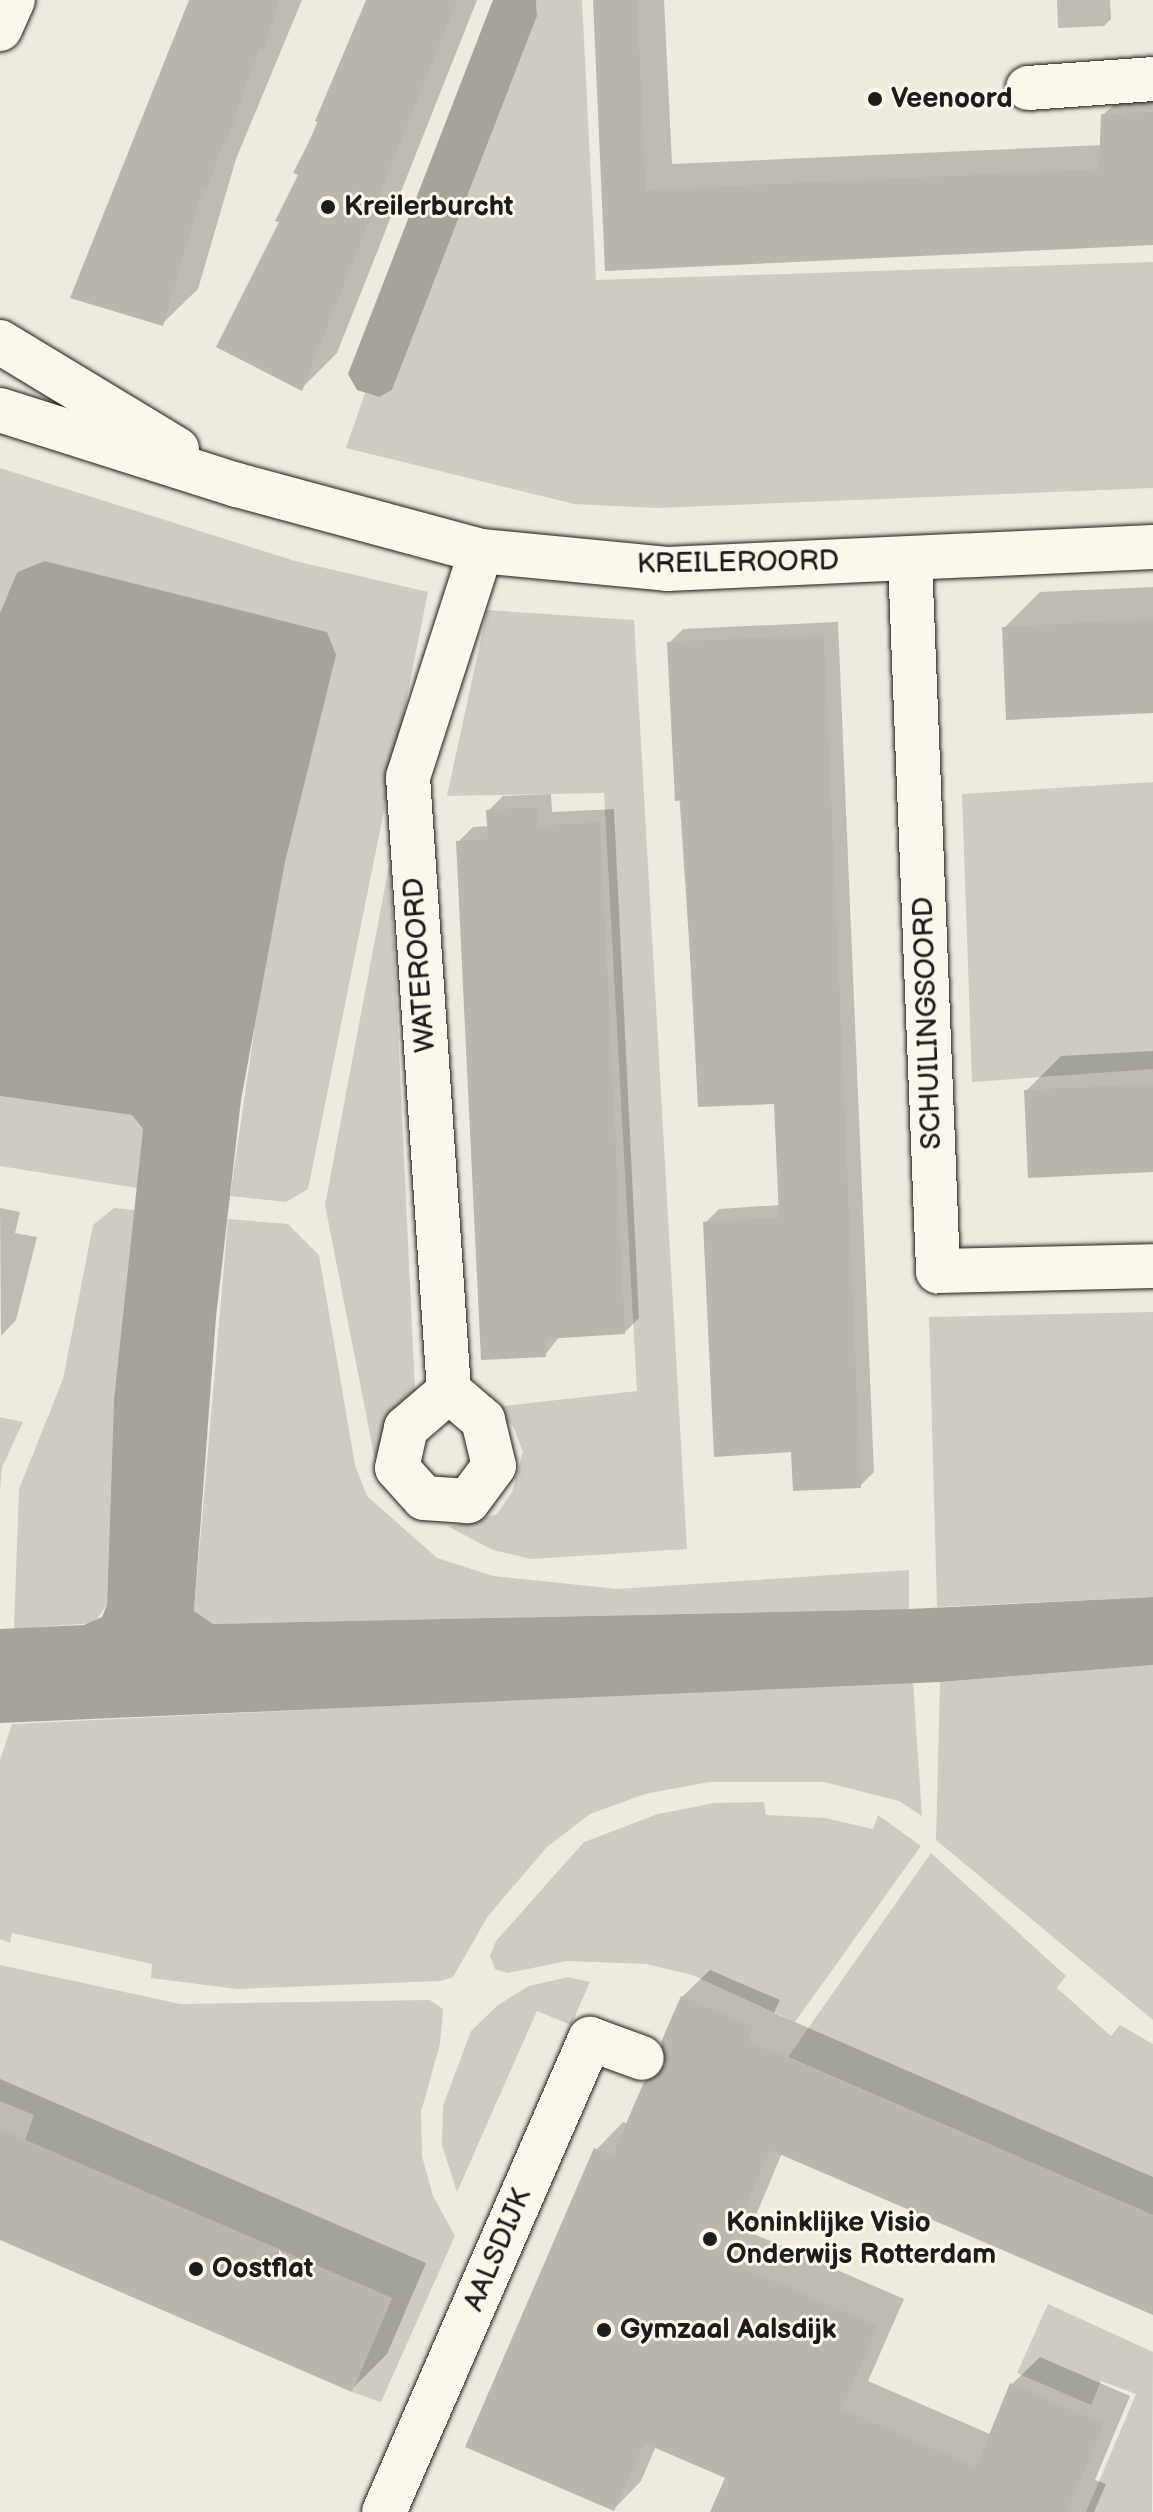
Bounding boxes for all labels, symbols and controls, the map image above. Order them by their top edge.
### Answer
place label: Veenoord [891,82,1013,116]
marker: Veenoord [866,90,884,108]
place label: Kreilerburcht [344,190,513,224]
marker: Kreilerburcht [319,198,337,216]
street label: KREILEROORD [637,544,839,582]
street label: WATEROORD [397,876,443,1054]
street label: SCHUILINGSOORD [907,896,949,1150]
street label: AALSDIJK [457,2184,539,2316]
place label: Koninklijke Visio Onderwijs Rotterdam [726,2206,996,2272]
marker: Koninklijke Visio Onderwijs Rotterdam [701,2230,719,2248]
place label: Oostflat [212,2252,313,2286]
marker: Oostflat [187,2260,205,2278]
place label: Gymzaal Aalsdijk [620,2313,836,2347]
marker: Gymzaal Aalsdijk [595,2321,613,2339]

